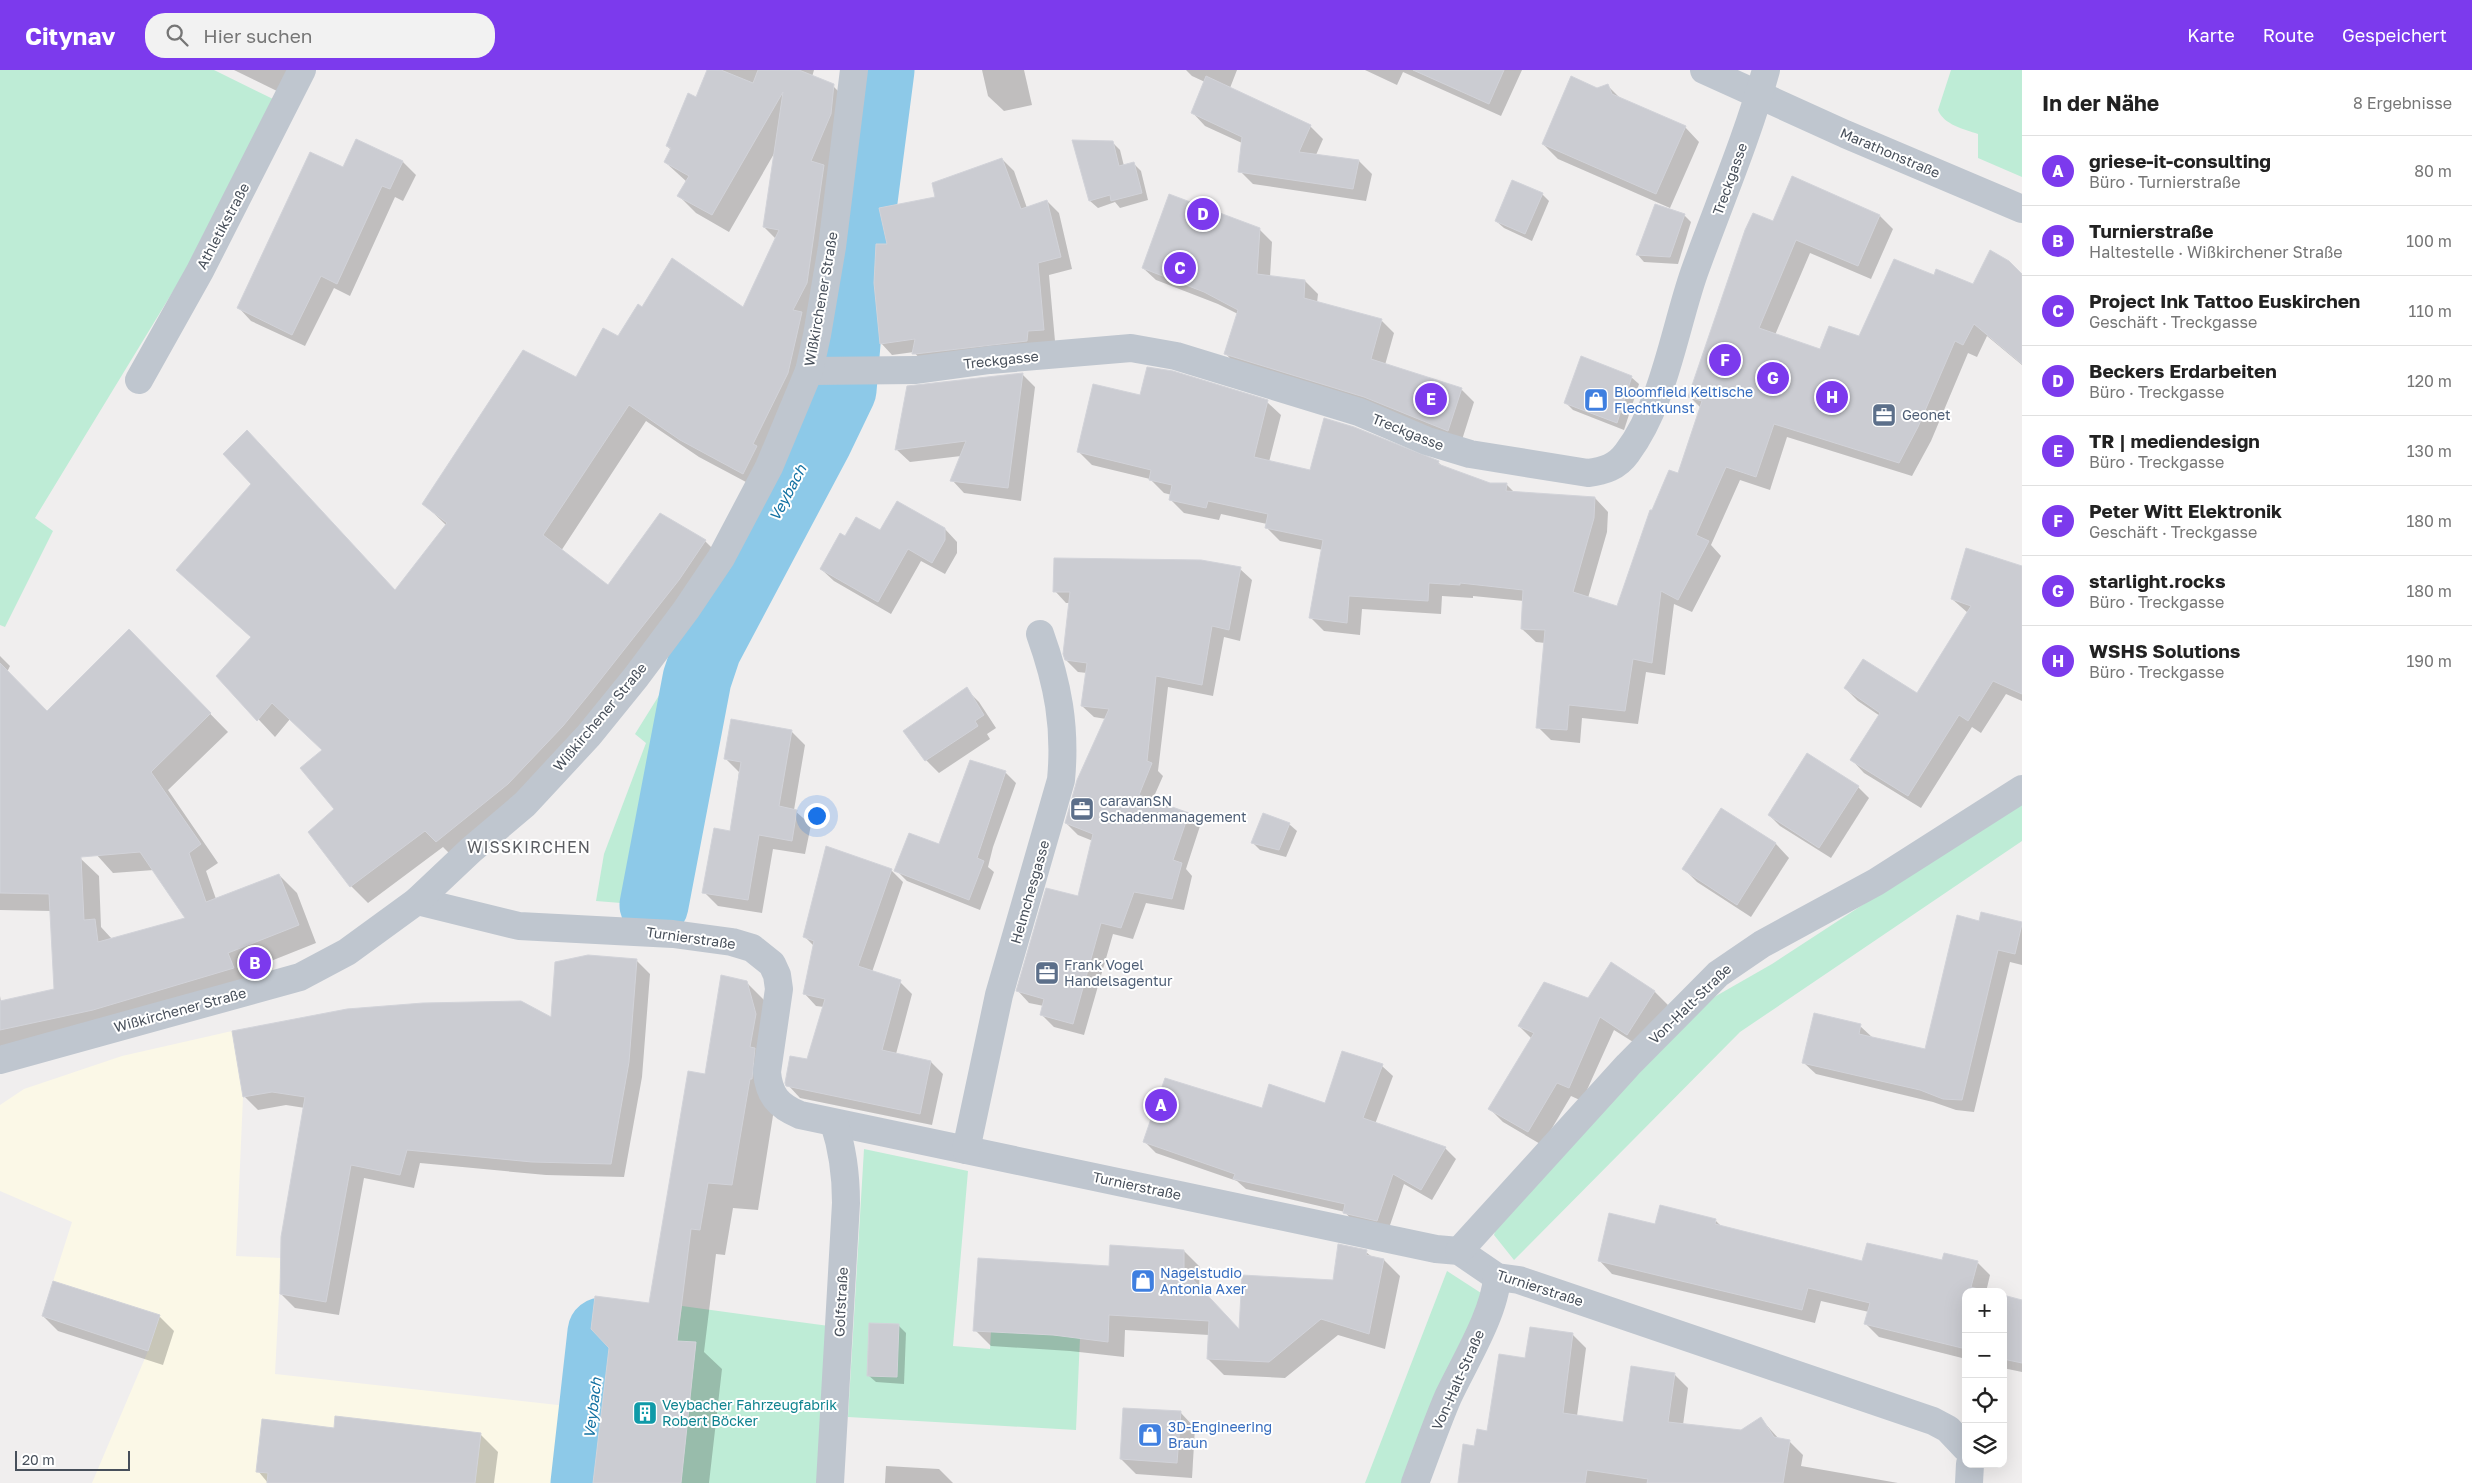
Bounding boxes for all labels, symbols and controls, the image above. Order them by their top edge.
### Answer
search box [145,13,495,58]
text: Citynav [25,21,115,50]
icon: search [163,21,191,49]
text: Hier suchen [203,24,312,47]
text: Karte [2187,24,2235,46]
text: Route [2263,24,2314,46]
text: Gespeichert [2342,24,2447,46]
text: In der Nähe [2042,90,2159,116]
text: 8 Ergebnisse [2353,93,2452,113]
street label: Marathonstraße [1838,124,1943,181]
street label: Treckgasse [1709,140,1750,217]
text: griese-it-consulting [2089,149,2271,172]
text: A [2052,161,2064,181]
text: 80 m [2414,161,2452,181]
text: Büro · Turnierstraße [2089,172,2241,192]
street label: Athletikstraße [193,180,252,272]
pin: D [1187,195,1219,233]
text: Turnierstraße [2089,219,2213,242]
street label: Wißkirchener Straße [800,230,841,367]
text: B [2052,231,2064,251]
text: 100 m [2406,231,2452,251]
text: Haltestelle · Wißkirchener Straße [2089,242,2343,262]
pin: C [1164,249,1196,287]
text: Project Ink Tattoo Euskirchen [2089,289,2360,312]
text: C [2052,301,2064,321]
text: 110 m [2408,301,2452,321]
text: Geschäft · Treckgasse [2089,312,2257,332]
pin: F [1709,341,1741,379]
street label: Treckgasse [962,347,1039,372]
pin: G [1757,359,1789,397]
text: Beckers Erdarbeiten [2089,359,2277,382]
text: D [2052,371,2064,391]
text: 120 m [2407,371,2452,391]
pin: H [1816,378,1848,416]
pin: E [1415,380,1447,418]
text: Büro · Treckgasse [2089,382,2224,402]
place label: Bloomfield Keltische Flechtkunst [1614,383,1753,416]
shop icon: Bloomfield Keltische Flechtkunst [1583,387,1609,413]
office icon: Geonet [1871,402,1897,428]
place label: Geonet [1902,406,1951,423]
street label: Treckgasse [1370,409,1446,454]
text: TR | mediendesign [2089,429,2260,452]
text: E [2053,441,2063,461]
text: 130 m [2407,441,2452,461]
text: Büro · Treckgasse [2089,452,2224,472]
water label: Veybach [765,461,811,524]
text: Peter Witt Elektronik [2089,499,2282,522]
text: F [2053,511,2063,531]
text: 180 m [2406,511,2452,531]
text: Geschäft · Treckgasse [2089,522,2257,542]
text: starlight.rocks [2089,569,2226,592]
text: G [2052,581,2064,601]
text: 180 m [2406,581,2452,601]
text: Büro · Treckgasse [2089,592,2224,612]
text: WSHS Solutions [2089,639,2241,662]
text: H [2052,651,2064,671]
text: 190 m [2406,651,2452,671]
street label: Wißkirchener Straße [549,659,650,774]
text: Büro · Treckgasse [2089,662,2224,682]
place label: caravanSN Schadenmanagement [1100,792,1247,825]
office icon: caravanSN Schadenmanagement [1069,796,1095,822]
your location [804,803,830,829]
district label: WISSKIRCHEN [467,837,591,857]
street label: Helmchesgasse [1007,838,1052,946]
street label: Turnierstraße [645,923,737,952]
pin: B [239,944,271,982]
place label: Frank Vogel Handelsagentur [1064,956,1173,989]
office icon: Frank Vogel Handelsagentur [1034,960,1060,986]
street label: Von-Halt-Straße [1645,960,1734,1047]
street label: Wißkirchener Straße [112,984,248,1035]
pin: A [1145,1086,1177,1124]
street label: Turnierstraße [1091,1168,1183,1203]
place label: Nagelstudio Antonia Axer [1160,1264,1247,1297]
street label: Turnierstraße [1495,1266,1585,1309]
street label: Golfstraße [830,1267,851,1337]
shop icon: Nagelstudio Antonia Axer [1130,1268,1156,1294]
map controls [1962,1288,2007,1468]
button: + [1962,1288,2007,1333]
street label: Von-Halt-Straße [1428,1327,1487,1433]
button: − [1962,1333,2007,1378]
water label: Veybach [579,1376,606,1439]
button: locate [1962,1378,2007,1423]
place label: Veybacher Fahrzeugfabrik Robert Böcker [662,1396,837,1429]
building icon: Veybacher Fahrzeugfabrik Robert Böcker [632,1400,658,1426]
place label: 3D-Engineering Braun [1168,1418,1272,1451]
shop icon: 3D-Engineering Braun [1137,1422,1163,1448]
button: layers [1962,1423,2007,1468]
scale bar [15,1448,130,1471]
text: 20 m [22,1451,55,1468]

